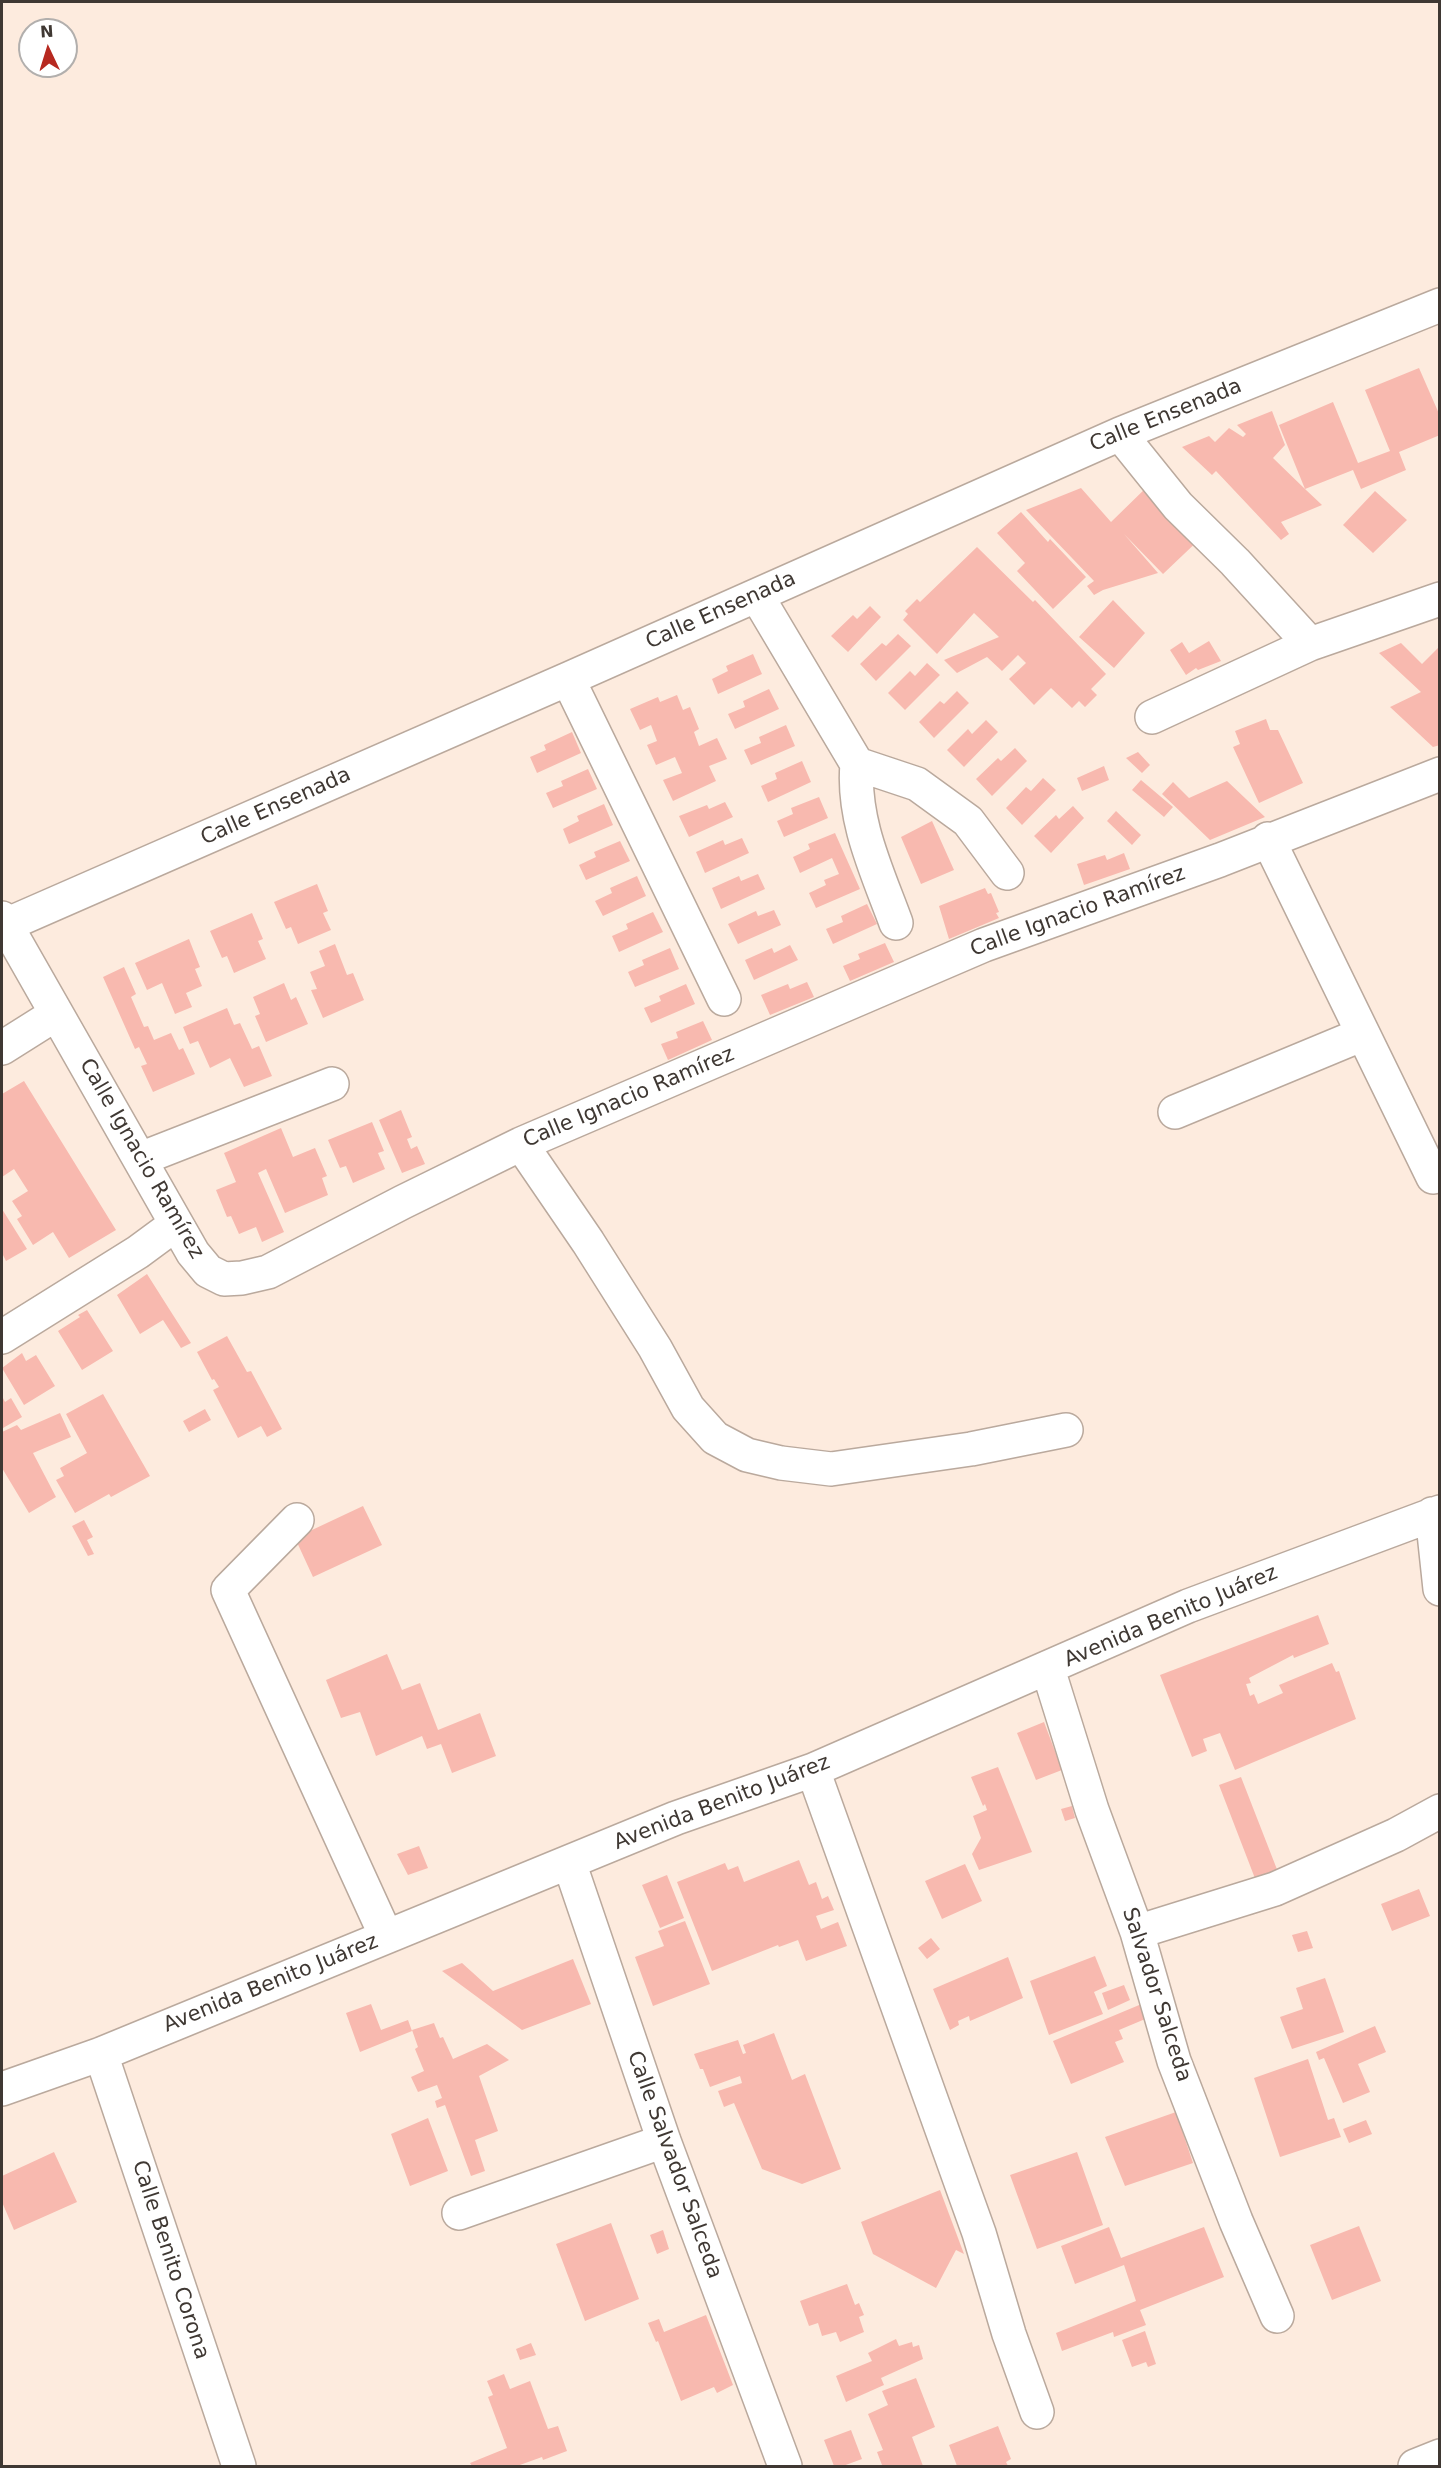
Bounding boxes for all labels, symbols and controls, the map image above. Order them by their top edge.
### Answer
north arrow [18,18,78,78]
text: N [39,22,54,41]
street label: Calle Ensenada [1086,374,1246,458]
street label: Calle Ensenada [642,567,800,655]
street label: Calle Ensenada [197,763,355,851]
street label: Calle Ignacio Ramírez [967,861,1189,963]
street label: Calle Ignacio Ramírez [520,1042,738,1154]
street label: Calle Ignacio Ramírez [73,1054,209,1264]
street label: Avenida Benito Juárez [1061,1561,1281,1673]
street label: Avenida Benito Juárez [610,1750,834,1856]
street label: Salvador Salceda [1116,1905,1196,2085]
street label: Avenida Benito Juárez [160,1929,382,2039]
street label: Calle Salvador Salceda [621,2048,727,2282]
street label: Calle Benito Corona [126,2157,214,2363]

